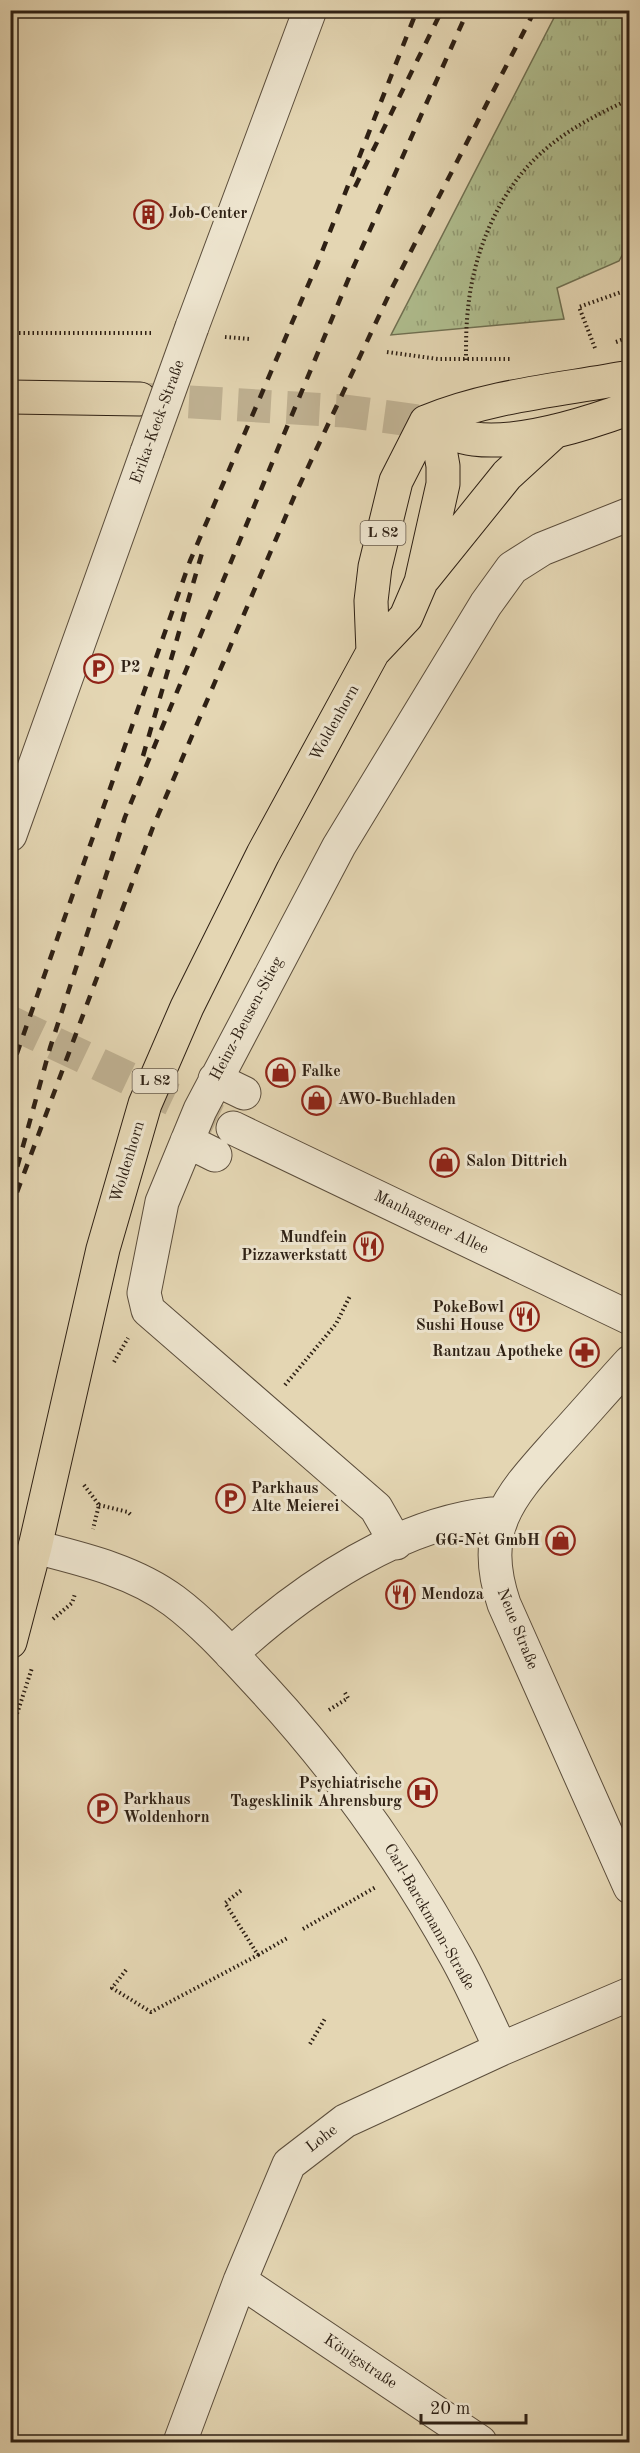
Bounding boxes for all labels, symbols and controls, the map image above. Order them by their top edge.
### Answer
building icon: Job-Center [132,198,164,230]
place label: Job-Center [169,206,247,222]
street label: Erika-Keck-Straße [128,358,188,486]
road number: L 82 [360,521,406,545]
parking icon: P2 [83,652,115,684]
place label: P2 [120,660,141,676]
street label: Woldenhorn [308,682,363,764]
street label: Heinz-Beusen-Stieg [208,954,287,1083]
shop icon: Falke [264,1056,296,1088]
place label: Falke [301,1064,341,1080]
road number: L 82 [132,1069,178,1093]
shop icon: AWO-Buchladen [301,1084,333,1116]
place label: AWO-Buchladen [338,1092,456,1108]
street label: Woldenhorn [108,1119,148,1205]
shop icon: Salon Dittrich [429,1146,461,1178]
place label: Salon Dittrich [466,1154,568,1170]
street label: Manhagener Allee [371,1188,491,1258]
place label: Mundfein Pizzawerkstatt [241,1230,347,1264]
restaurant icon: Mundfein Pizzawerkstatt [352,1231,384,1263]
place label: PokeBowl Sushi House [416,1300,504,1334]
restaurant icon: PokeBowl Sushi House [509,1301,541,1333]
pharmacy icon: Rantzau Apotheke [568,1336,600,1368]
place label: Rantzau Apotheke [432,1344,563,1360]
place label: Parkhaus Alte Meierei [251,1481,339,1515]
parking icon: Parkhaus Alte Meierei [214,1482,246,1514]
shop icon: GG-Net GmbH [545,1525,577,1557]
place label: GG-Net GmbH [435,1533,540,1549]
restaurant icon: Mendoza [384,1579,416,1611]
street label: Neue Straße [494,1586,540,1672]
place label: Mendoza [421,1587,484,1603]
place label: Psychiatrische Tagesklinik Ahrensburg [230,1776,402,1810]
hospital icon: Psychiatrische Tagesklinik Ahrensburg [407,1777,439,1809]
place label: Parkhaus Woldenhorn [123,1792,210,1826]
parking icon: Parkhaus Woldenhorn [86,1793,118,1825]
street label: Carl-Barckmann-Straße [381,1841,477,1993]
street label: Lohe [303,2122,341,2156]
street label: Königstraße [321,2332,399,2392]
scale bar [421,2387,526,2425]
text: 20 m [430,2400,470,2418]

